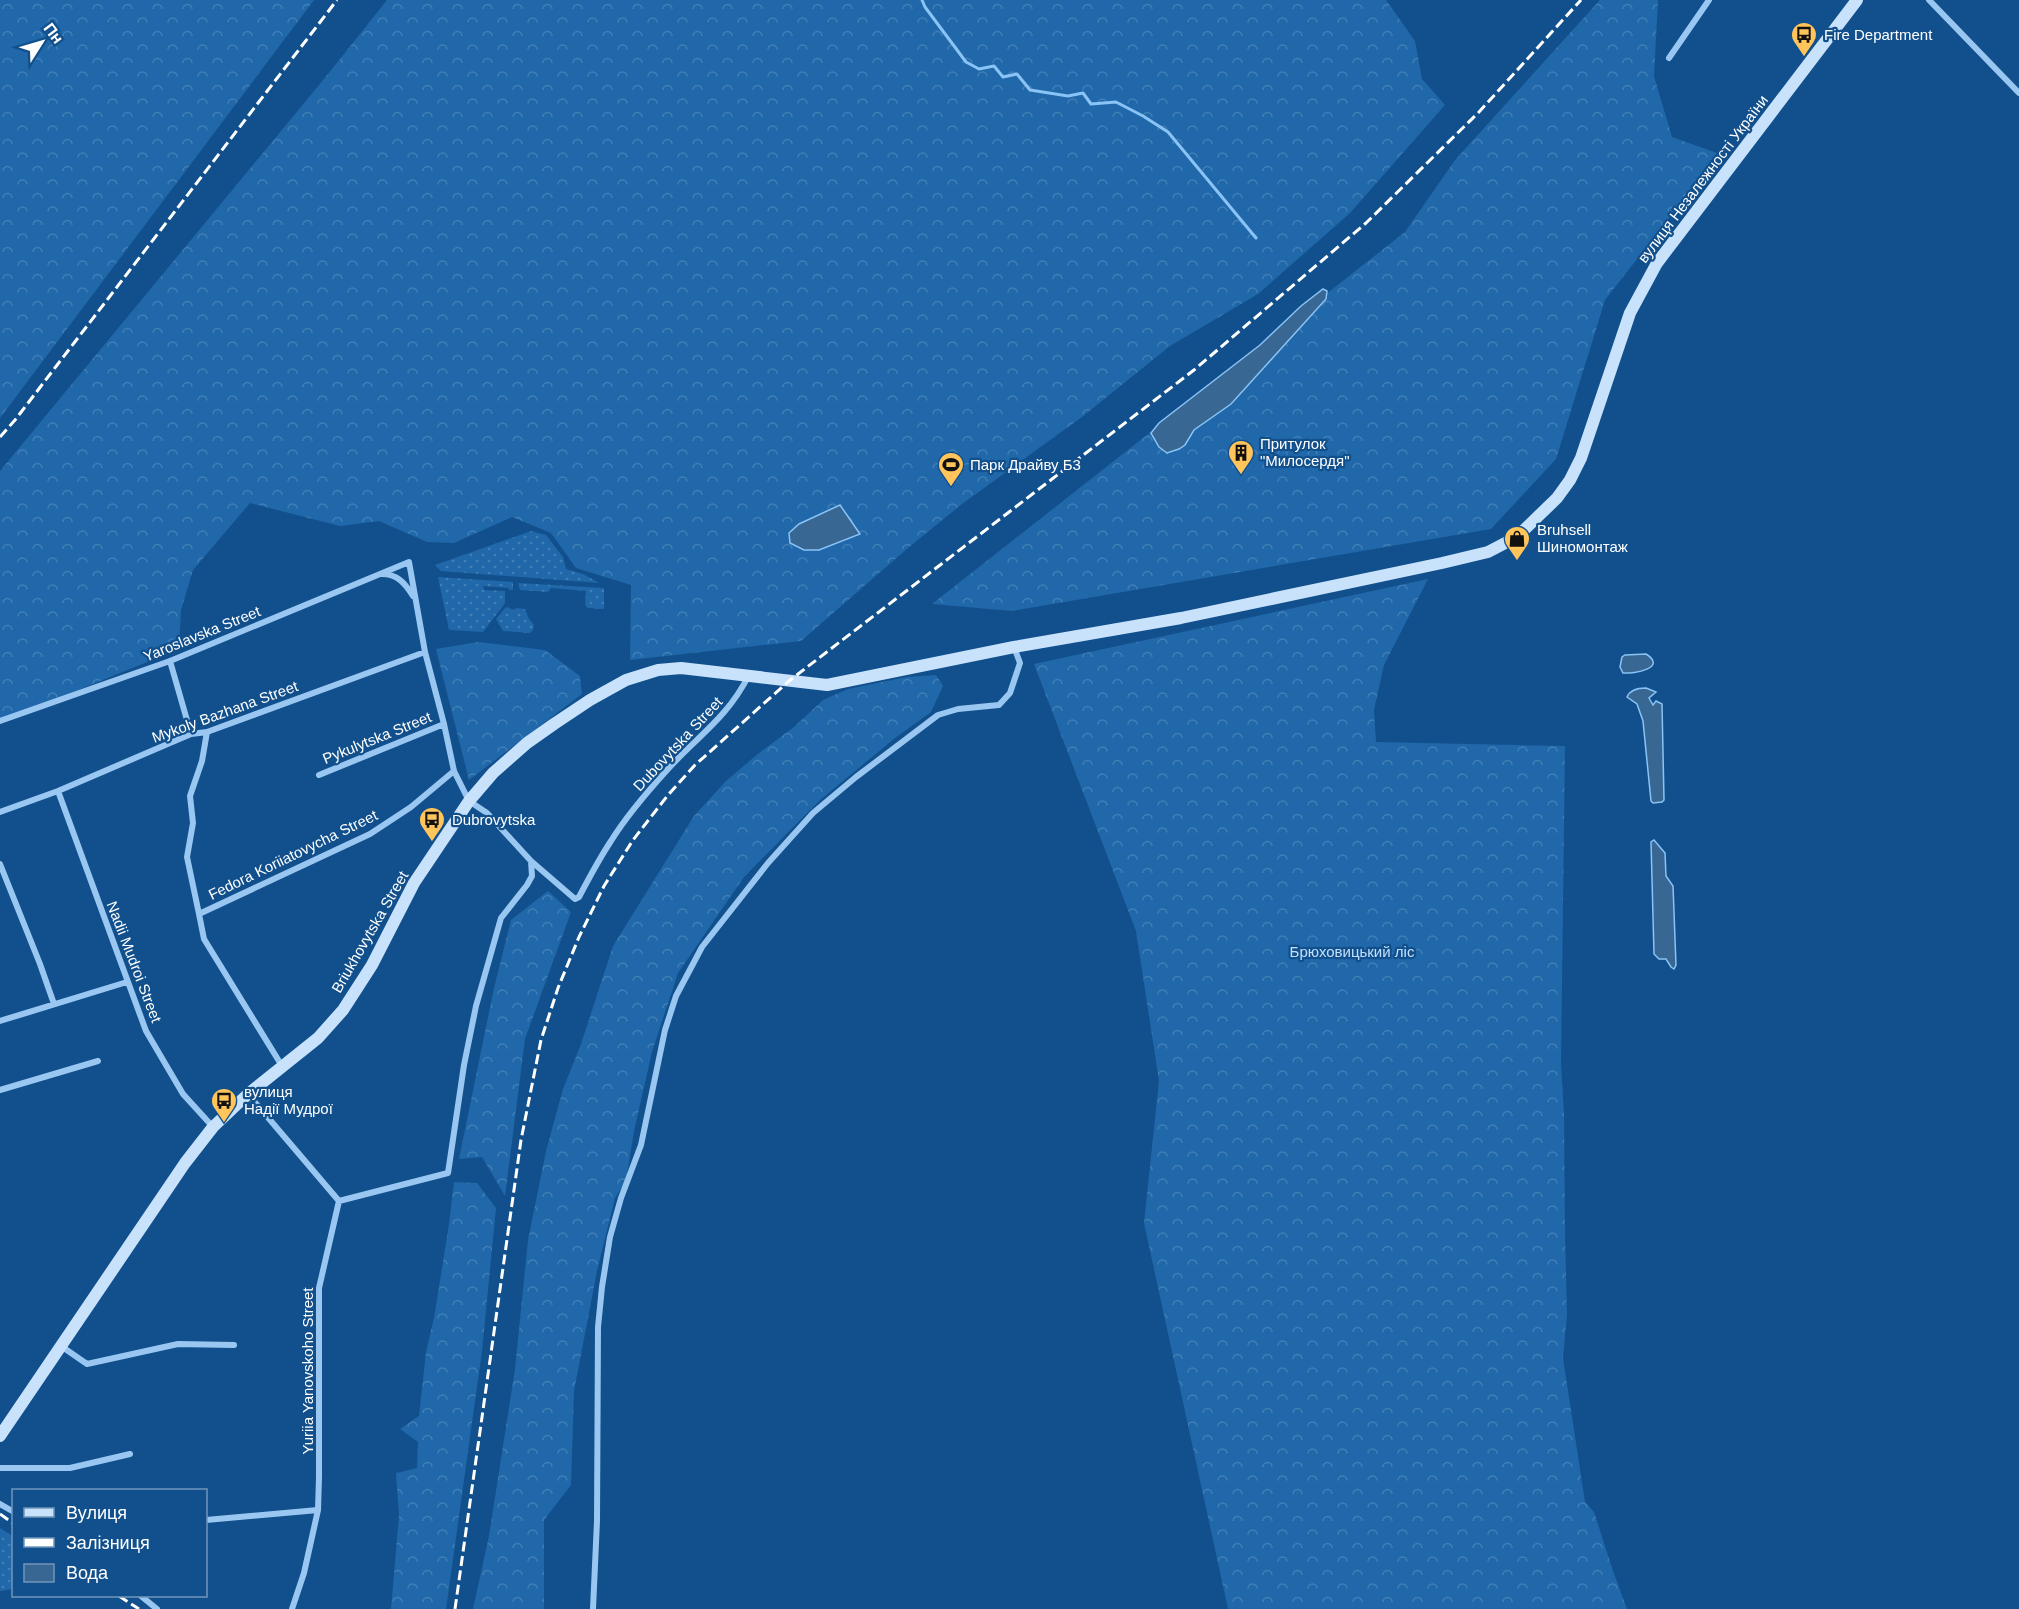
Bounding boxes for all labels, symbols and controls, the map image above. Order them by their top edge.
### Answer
north arrow [12,12,72,72]
text: Пн [40,20,67,47]
bus stop icon: Fire Department [1789,20,1819,58]
place label: Fire Department [1824,26,1933,43]
street label: вулиця Незалежності України [1634,92,1771,266]
place label: Притулок "Милосердя" [1260,435,1350,469]
building icon: Притулок "Милосердя" [1226,438,1256,476]
sports icon: Парк Драйву Б3 [936,450,966,488]
place label: Парк Драйву Б3 [970,456,1081,473]
place label: Bruhsell Шиномонтаж [1537,521,1628,555]
shop icon: Bruhsell Шиномонтаж [1502,524,1532,562]
street label: Yaroslavska Street [141,602,264,665]
street label: Mykoly Bazhana Street [149,677,301,746]
street label: Dubovytska Street [630,692,726,794]
street label: Pykulytska Street [320,708,434,767]
bus stop icon: Dubrovytska [417,805,447,843]
street label: Fedora Koriiatovycha Street [205,806,381,903]
place label: Dubrovytska [452,811,536,828]
street label: Briukhovytska Street [328,867,412,996]
street label: Nadii Mudroi Street [104,899,166,1026]
park label: Брюховицький ліс [1290,943,1415,960]
place label: вулиця Надії Мудрої [244,1083,334,1117]
bus stop icon: вулиця Надії Мудрої [209,1086,239,1124]
street label: Yuriia Yanovskoho Street [299,1287,316,1455]
legend [12,1489,207,1597]
text: Вулиця [66,1503,127,1523]
text: Залізниця [66,1533,150,1553]
text: Вода [66,1563,109,1583]

